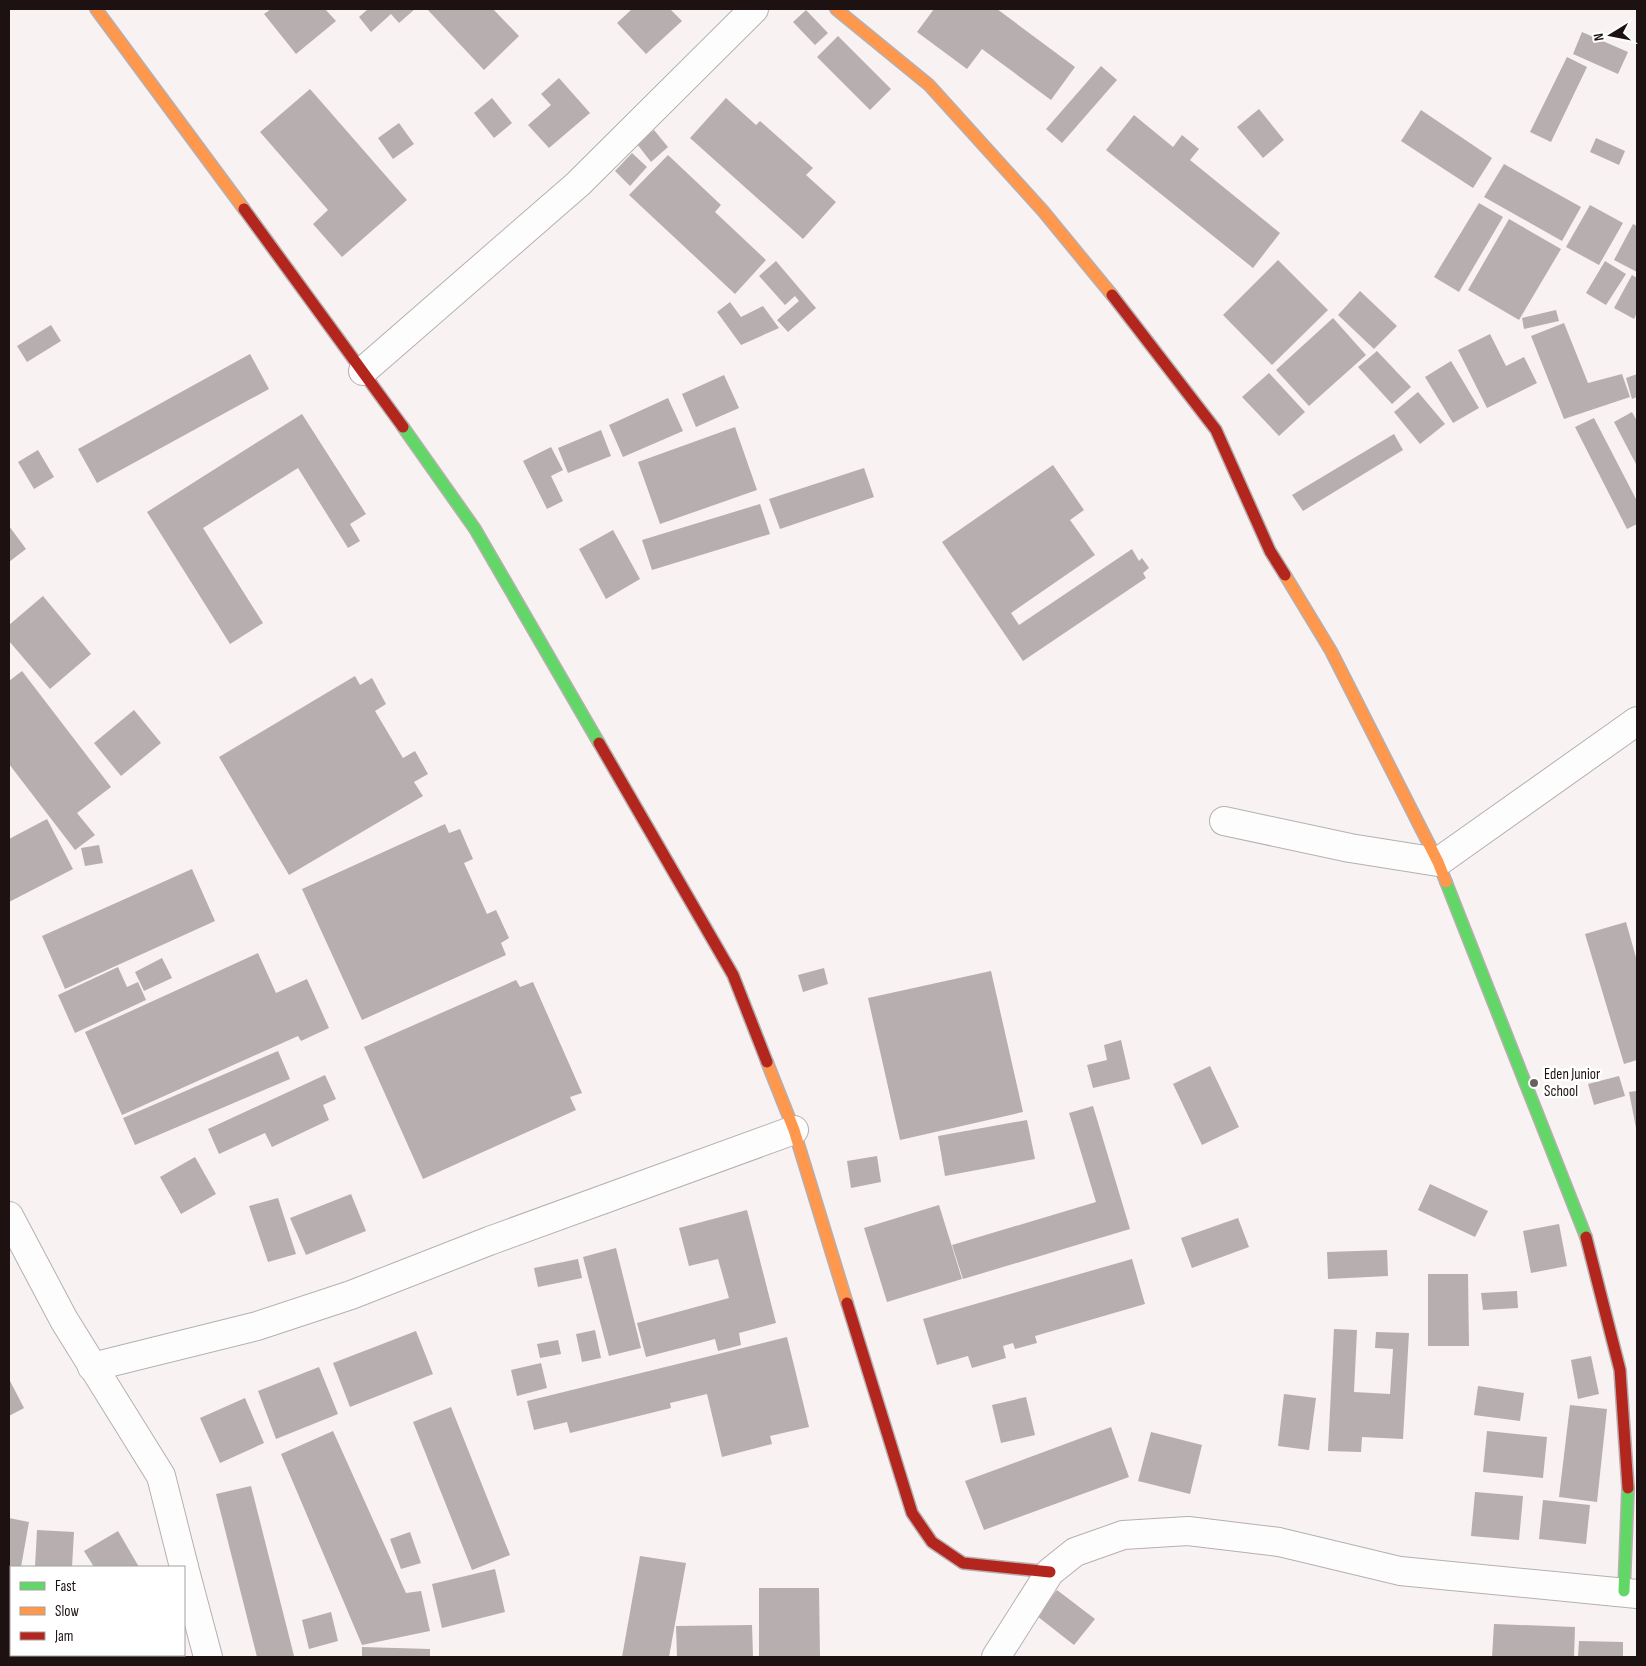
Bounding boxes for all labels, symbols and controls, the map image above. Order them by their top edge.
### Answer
north arrow [1586,10,1636,60]
text: N [1590,32,1608,42]
place label: Eden Junior School [1544,1065,1601,1101]
marker: Eden Junior School [1528,1077,1540,1089]
legend [10,1566,185,1656]
text: Fast [55,1577,77,1596]
text: Slow [55,1602,79,1621]
text: Jam [54,1627,73,1646]

